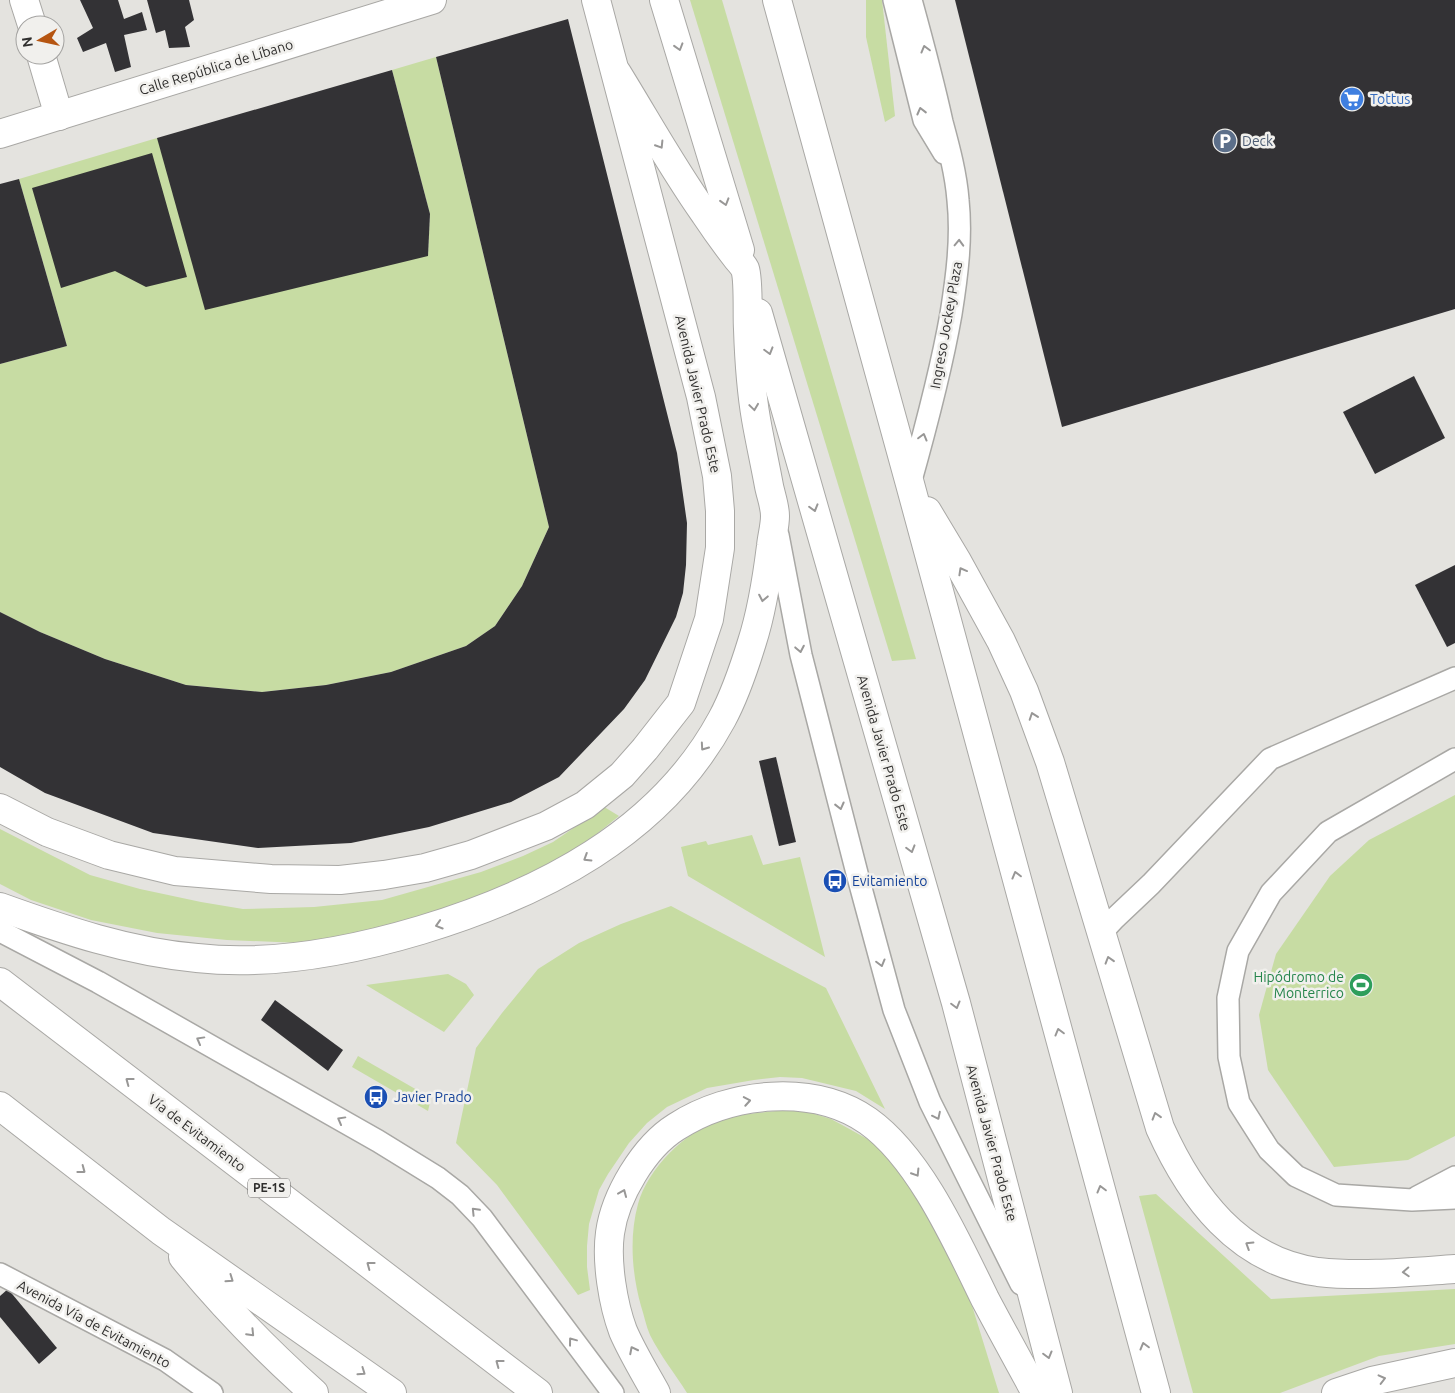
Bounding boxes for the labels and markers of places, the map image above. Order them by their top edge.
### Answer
supermarket icon: Tottus [1339,86,1365,112]
place label: Tottus [1370,91,1410,107]
parking icon: Deck [1212,128,1238,154]
place label: Deck [1242,133,1273,149]
bus stop icon: Evitamiento [822,868,848,894]
place label: Evitamiento [852,873,927,889]
place label: Hipódromo de Monterrico [1253,969,1344,1001]
sports icon: Hipódromo de Monterrico [1348,972,1374,998]
bus stop icon: Javier Prado [363,1084,389,1110]
place label: Javier Prado [394,1089,472,1105]

